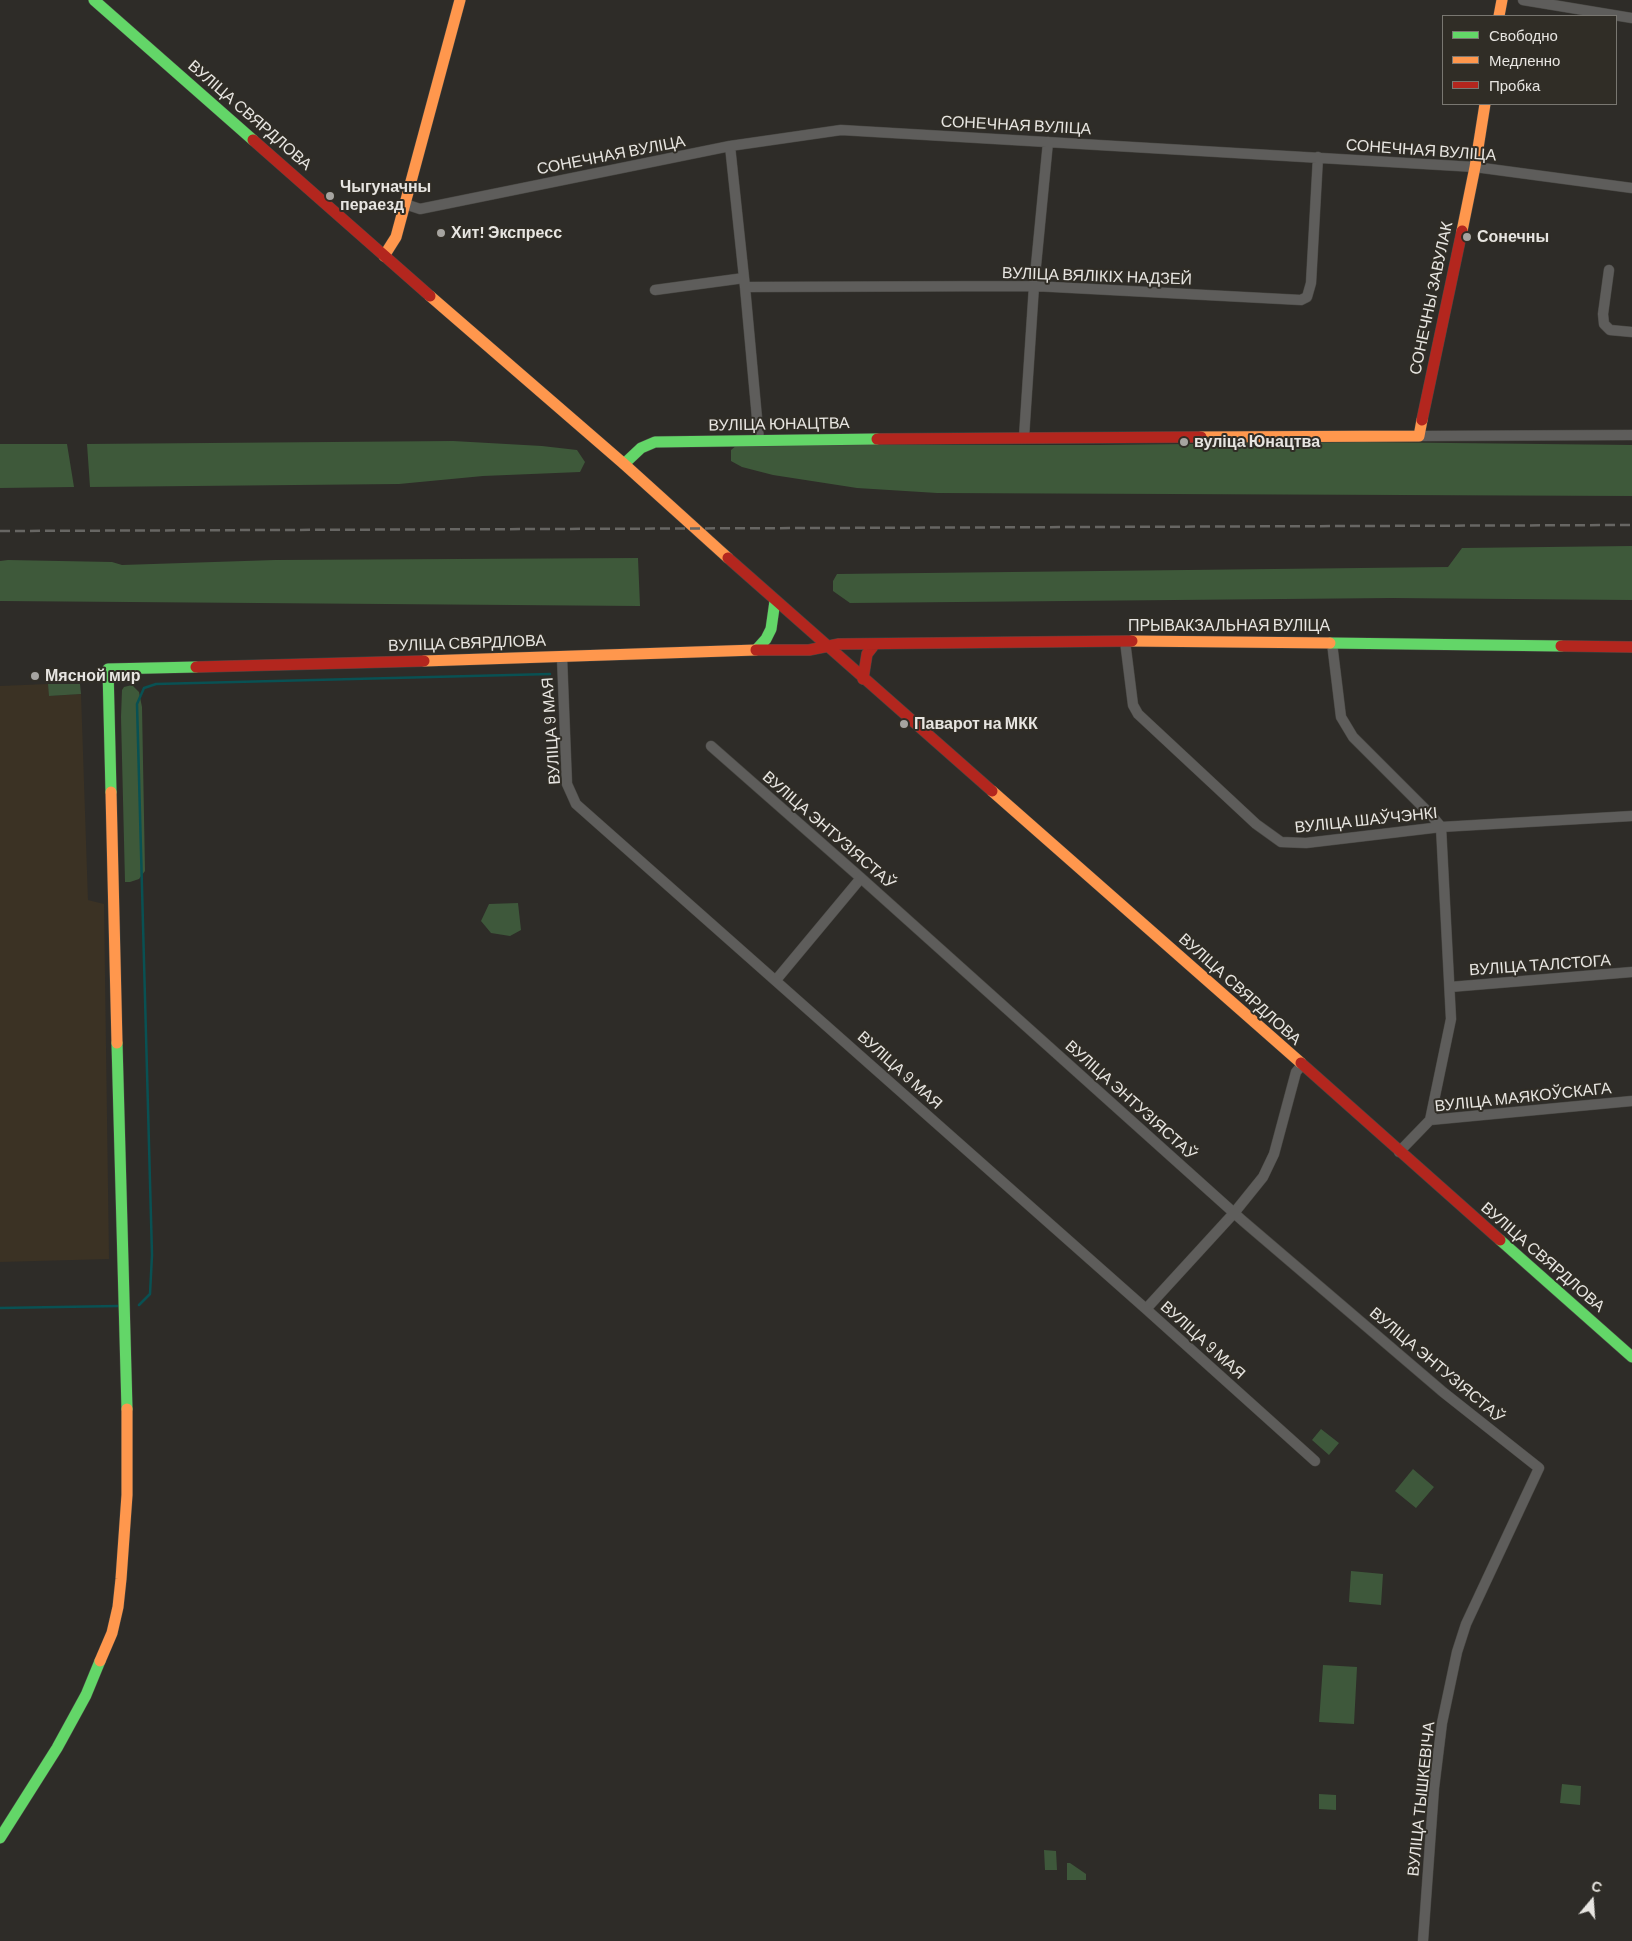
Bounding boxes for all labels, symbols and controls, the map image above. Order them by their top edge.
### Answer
legend [1442,15,1617,105]
text: Свободно [1489,26,1558,44]
text: Медленно [1489,51,1560,69]
street label: ВУЛІЦА СВЯРДЛОВА [184,56,316,174]
text: Пробка [1489,76,1540,94]
street label: СОНЕЧНАЯ ВУЛІЦА [940,111,1092,139]
street label: СОНЕЧНАЯ ВУЛІЦА [535,131,687,179]
street label: СОНЕЧНАЯ ВУЛІЦА [1345,135,1497,165]
place label: Чыгуначны пераезд [340,177,431,215]
marker: Чыгуначны пераезд [324,190,336,202]
street label: СОНЕЧНЫ ЗАВУЛАК [1405,220,1457,376]
place label: Хит! Экспресс [451,223,562,243]
marker: Хит! Экспресс [435,227,447,239]
place label: Сонечны [1477,227,1549,247]
marker: Сонечны [1461,231,1473,243]
street label: ВУЛІЦА ВЯЛІКІХ НАДЗЕЙ [1002,263,1192,289]
street label: ВУЛІЦА ЮНАЦТВА [708,413,850,435]
place label: вуліца Юнацтва [1194,432,1320,452]
marker: вуліца Юнацтва [1178,436,1190,448]
street label: ПРЫВАКЗАЛЬНАЯ ВУЛІЦА [1128,616,1330,636]
street label: ВУЛІЦА СВЯРДЛОВА [388,631,546,655]
place label: Мясной мир [45,666,140,686]
marker: Мясной мир [29,670,41,682]
street label: ВУЛІЦА 9 МАЯ [538,677,564,785]
place label: Паварот на МКК [914,714,1038,734]
marker: Паварот на МКК [898,718,910,730]
street label: ВУЛІЦА ЭНТУЗІЯСТАЎ [759,767,899,893]
street label: ВУЛІЦА ШАЎЧЭНКІ [1294,803,1438,837]
street label: ВУЛІЦА СВЯРДЛОВА [1175,929,1305,1049]
street label: ВУЛІЦА ТАЛСТОГА [1469,950,1611,980]
street label: ВУЛІЦА 9 МАЯ [854,1027,946,1113]
street label: ВУЛІЦА ЭНТУЗІЯСТАЎ [1061,1036,1201,1164]
street label: ВУЛІЦА МАЯКОЎСКАГА [1434,1078,1612,1116]
street label: ВУЛІЦА СВЯРДЛОВА [1477,1198,1609,1316]
street label: ВУЛІЦА 9 МАЯ [1157,1297,1249,1383]
street label: ВУЛІЦА ЭНТУЗІЯСТАЎ [1366,1303,1508,1427]
street label: ВУЛІЦА ТЫШКЕВІЧА [1403,1721,1439,1877]
north arrow [1567,1876,1617,1926]
text: С [1589,1877,1604,1896]

